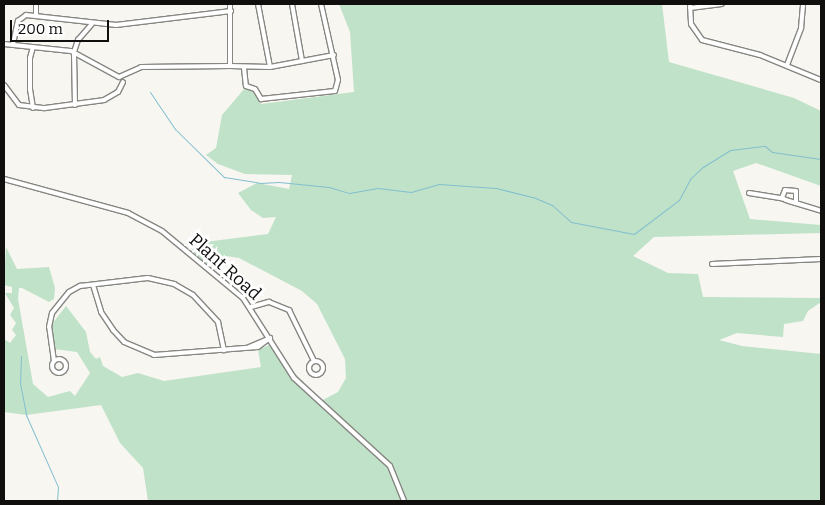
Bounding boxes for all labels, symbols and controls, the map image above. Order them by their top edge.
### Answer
scale bar [12,10,111,42]
text: 200 m [18,20,63,38]
street label: Plant Road [185,229,265,305]

